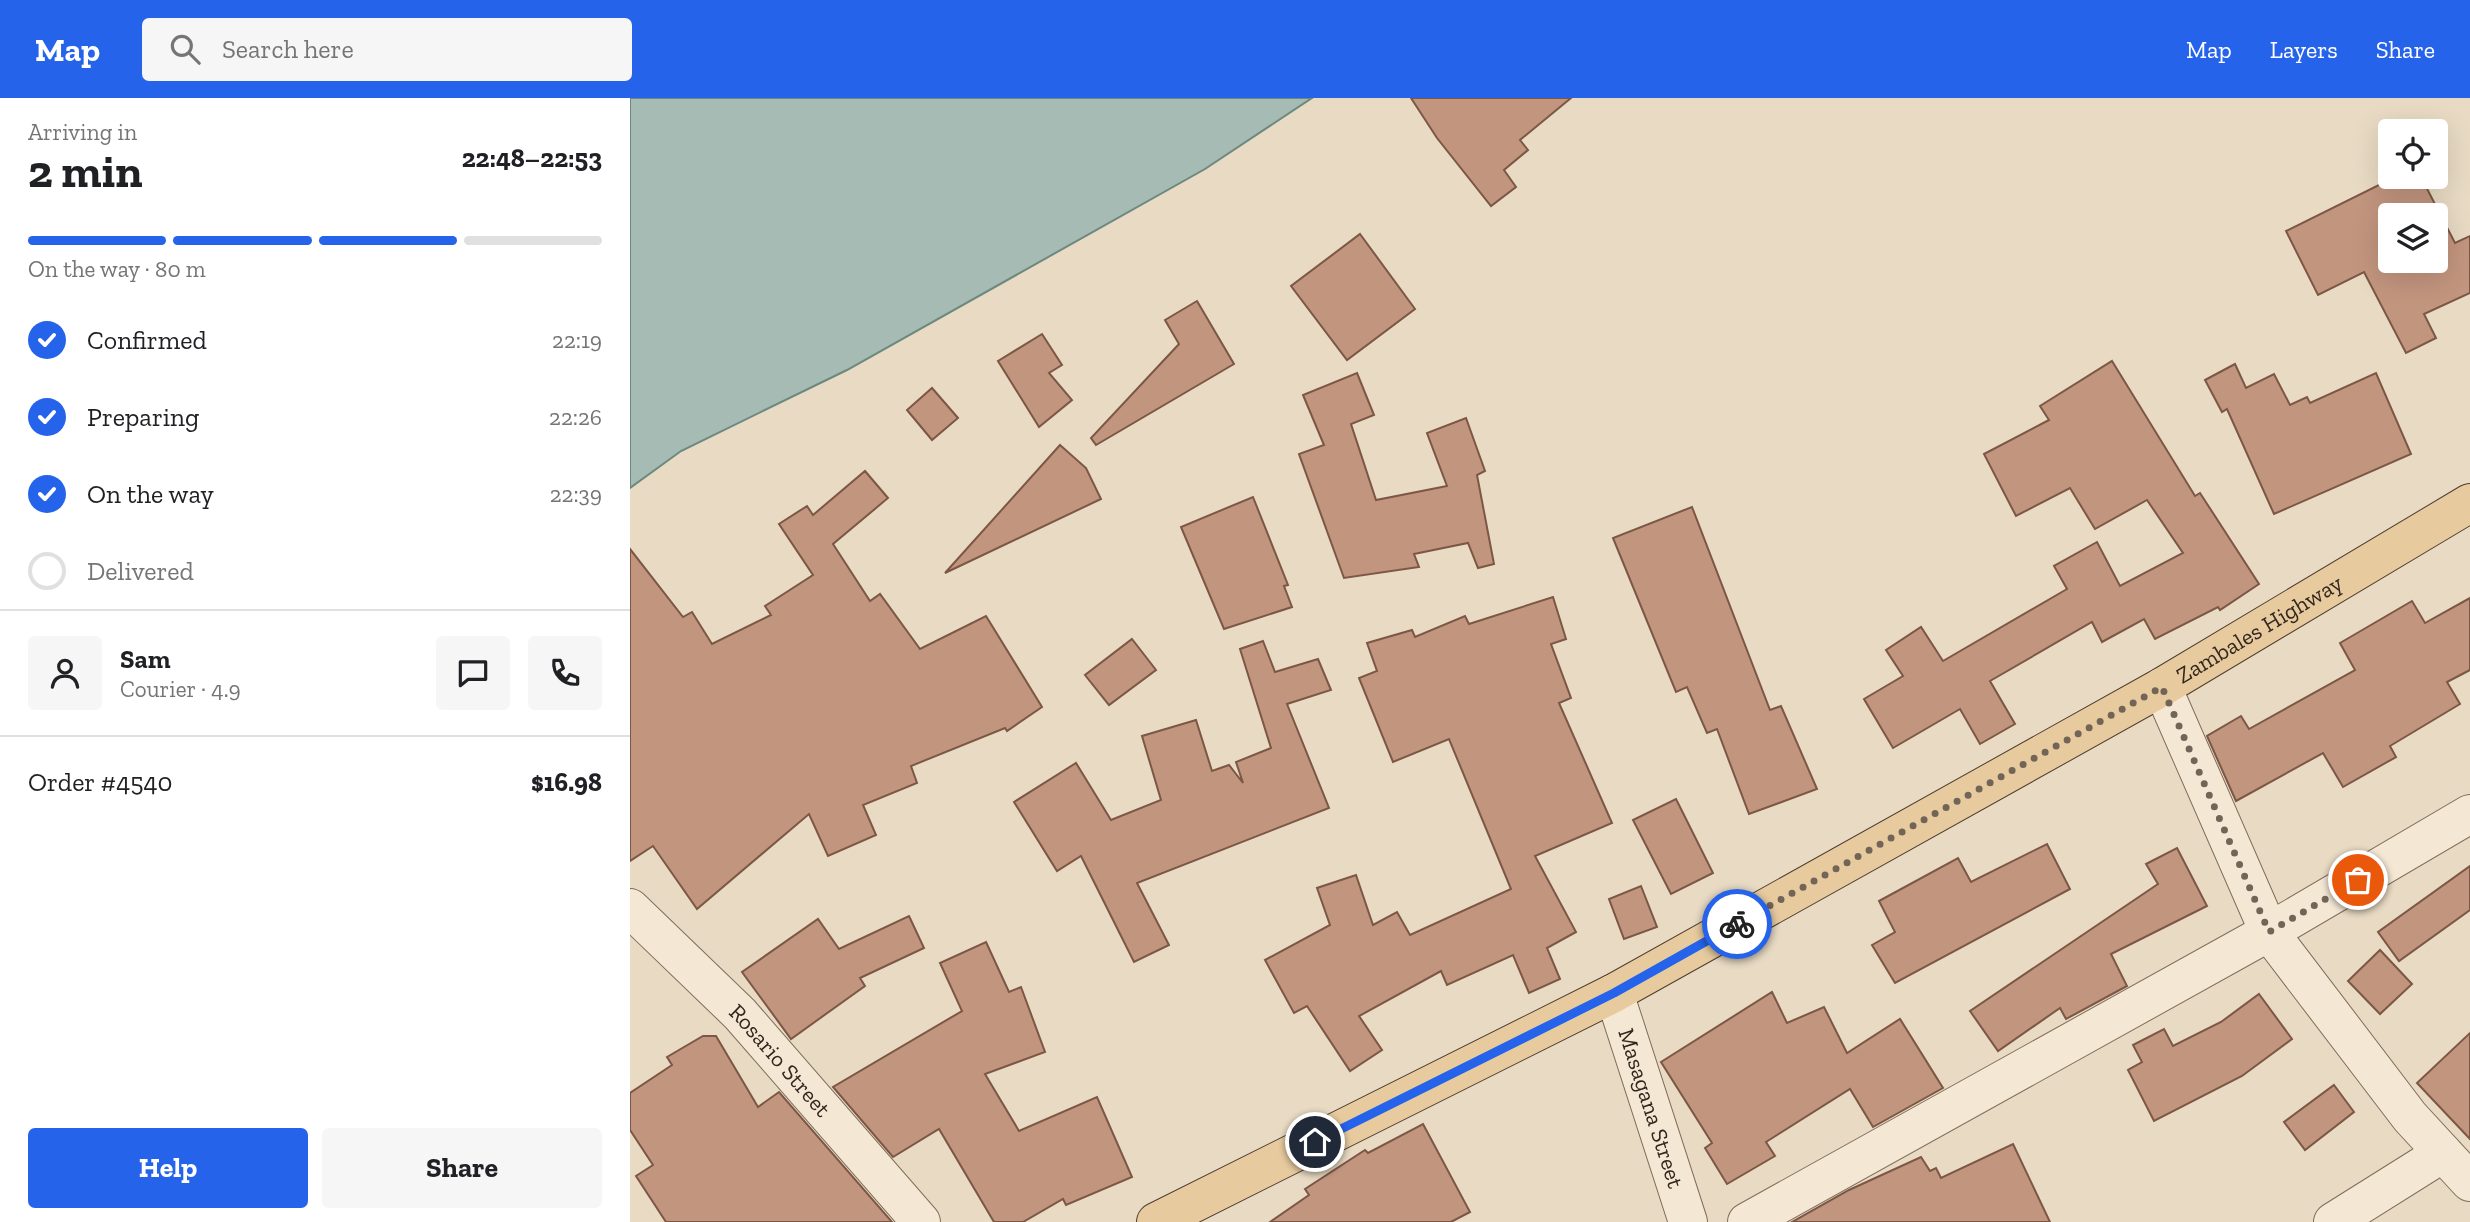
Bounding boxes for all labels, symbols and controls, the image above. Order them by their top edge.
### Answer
search box [142,18,632,81]
text: Map [35,30,100,69]
icon: search [166,30,204,68]
text: Search here [222,33,354,65]
text: Map [2186,35,2232,64]
text: Layers [2270,35,2338,64]
text: Share [2376,35,2435,64]
text: Arriving in [28,118,137,146]
map controls [2378,119,2448,273]
button: locate [2378,119,2448,189]
text: 22:48–22:53 [462,142,602,174]
text: 2 min [28,144,143,199]
button: layers [2378,203,2448,273]
text: On the way · 80 m [28,255,206,283]
icon: check [28,321,66,359]
text: Confirmed [87,324,207,356]
text: 22:19 [552,326,602,354]
icon: check [28,398,66,436]
text: Preparing [87,401,199,433]
text: 22:26 [549,403,602,431]
icon: check [28,475,66,513]
text: On the way [87,478,214,510]
text: 22:39 [550,480,602,508]
text: Delivered [87,555,194,587]
street label: Zambales Highway [2171,568,2348,689]
button: person [28,636,102,710]
button: chat [436,636,510,710]
button: phone [528,636,602,710]
text: Sam [120,643,170,675]
text: Courier · 4.9 [120,675,241,703]
text: Order #4540 [28,766,172,798]
text: $16.98 [531,766,602,798]
pin [2328,850,2388,910]
icon: bag [2339,861,2377,899]
courier [1702,889,1772,959]
icon: bike [1718,905,1756,943]
street label: Rosario Street [724,998,837,1123]
street label: Masagana Street [1612,1025,1690,1192]
pin [1285,1112,1345,1172]
icon: home [1296,1123,1334,1161]
button: Help [28,1128,308,1208]
button: Share [322,1128,602,1208]

